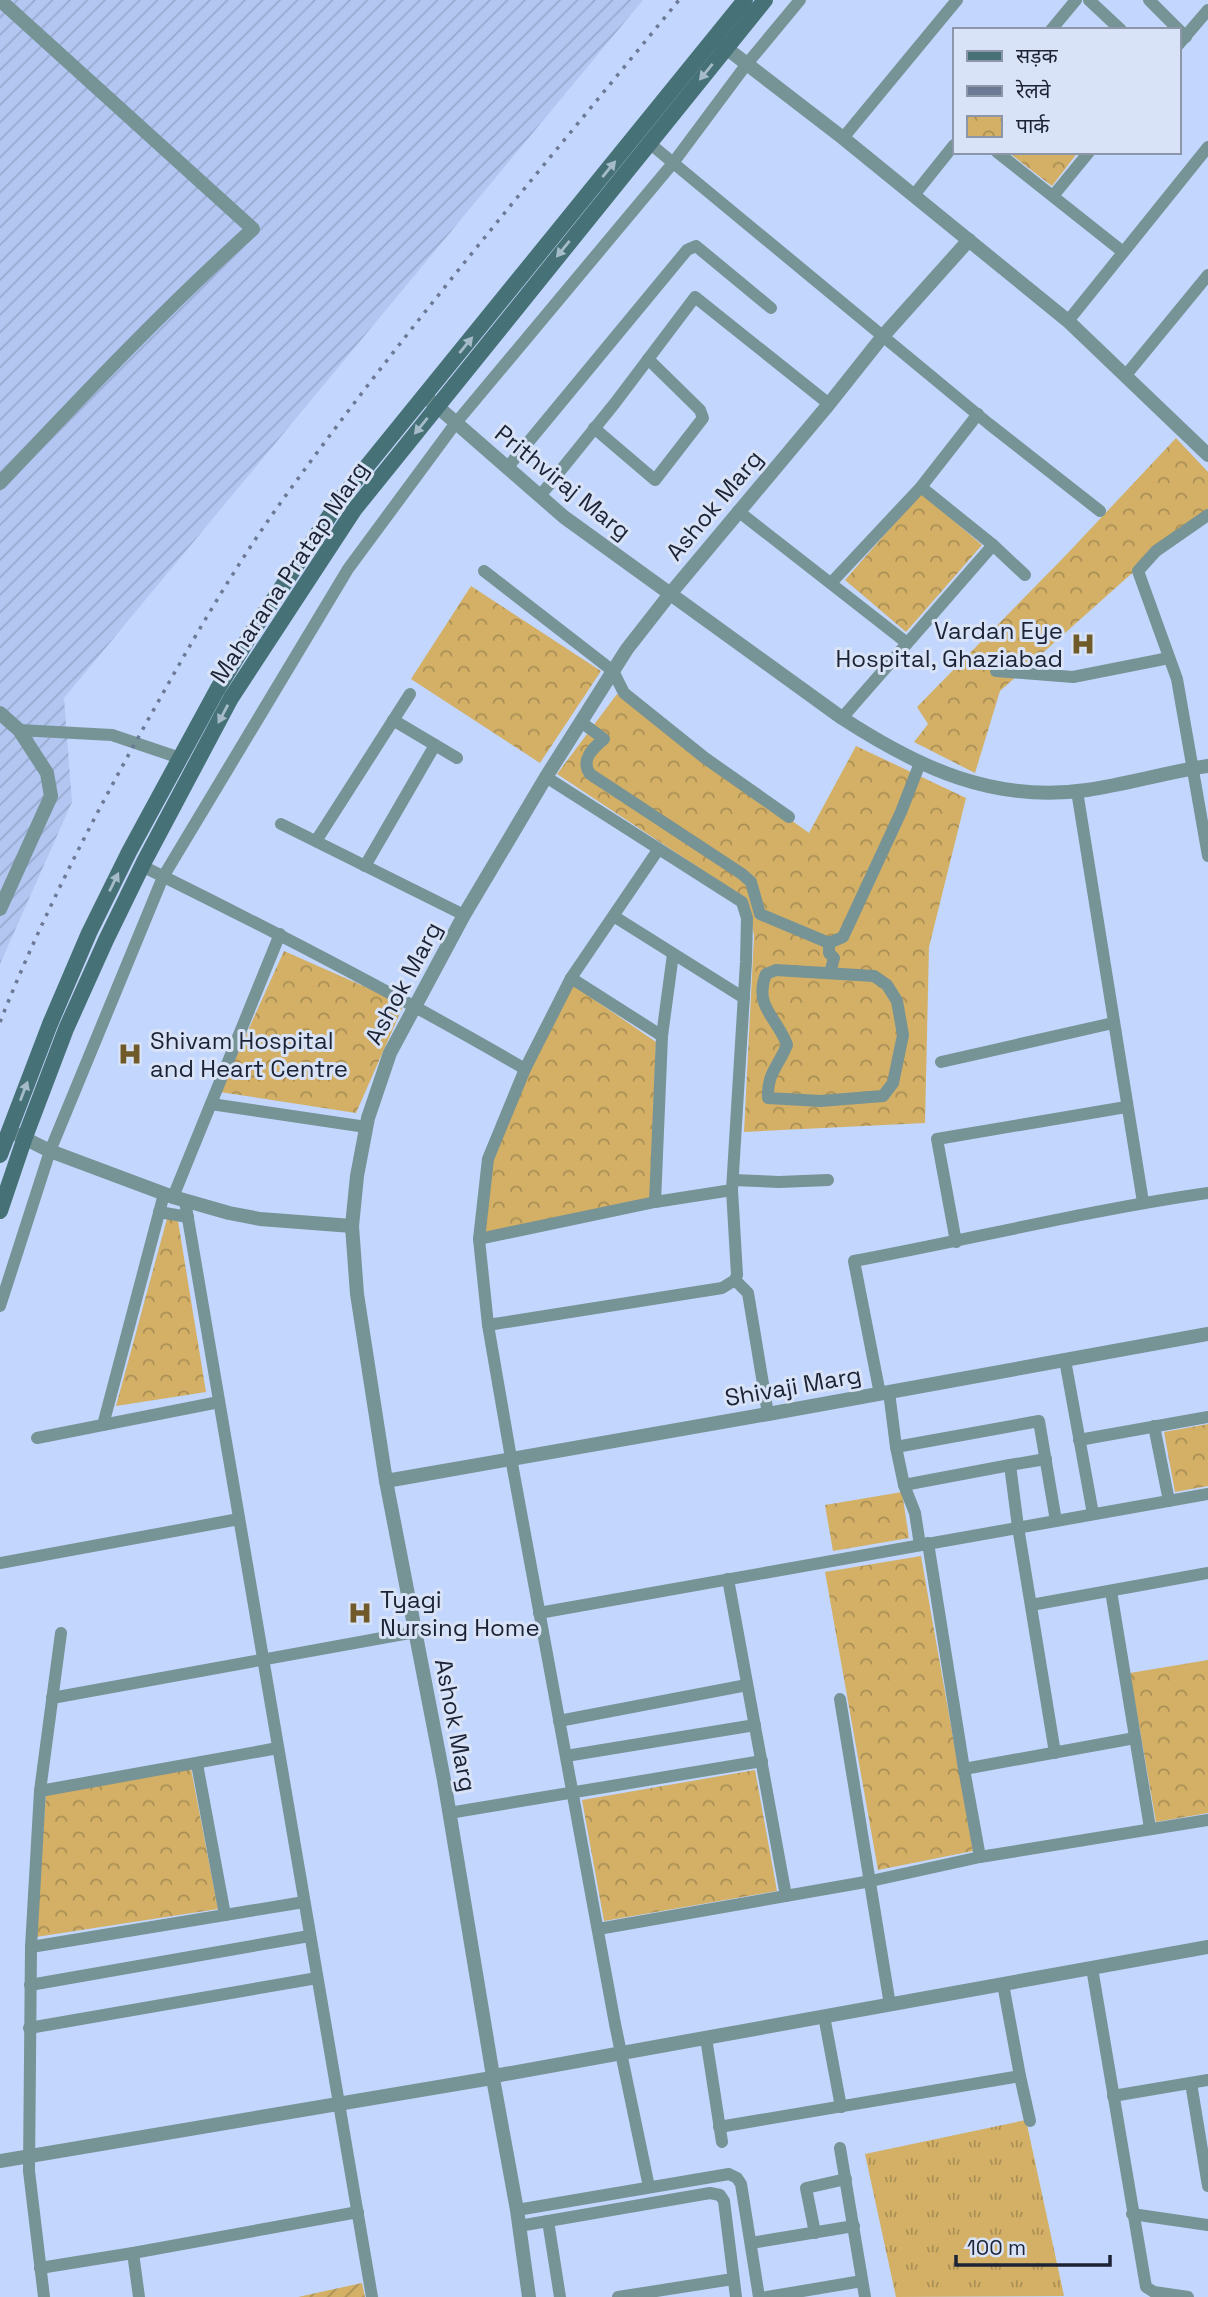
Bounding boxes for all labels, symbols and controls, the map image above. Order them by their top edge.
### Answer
legend [953,28,1180,154]
text: सड़क [1016,42,1058,69]
one-way arrow [698,62,713,80]
text: रेलवे [1015,77,1051,104]
text: पार्क [1016,112,1050,139]
one-way arrow [602,160,617,178]
one-way arrow [555,239,570,257]
one-way arrow [458,336,473,354]
one-way arrow [413,417,428,435]
street label: Prithviraj Marg [488,418,638,546]
street label: Ashok Marg [659,443,769,567]
street label: Maharana Pratap Marg [203,455,375,689]
place label: Vardan Eye Hospital, Ghaziabad [835,615,1063,674]
hospital icon: Vardan Eye Hospital, Ghaziabad [1069,630,1097,658]
one-way arrow [217,704,228,724]
one-way arrow [108,872,120,892]
street label: Ashok Marg [358,916,448,1050]
place label: Shivam Hospital and Heart Centre [150,1025,348,1084]
hospital icon: Shivam Hospital and Heart Centre [116,1040,144,1068]
one-way arrow [18,1080,29,1101]
street label: Shivaji Marg [722,1359,864,1413]
place label: Tyagi Nursing Home [380,1584,540,1643]
hospital icon: Tyagi Nursing Home [346,1599,374,1627]
street label: Ashok Marg [428,1656,484,1794]
scale bar [956,2224,1110,2268]
text: 100 m [967,2234,1026,2261]

